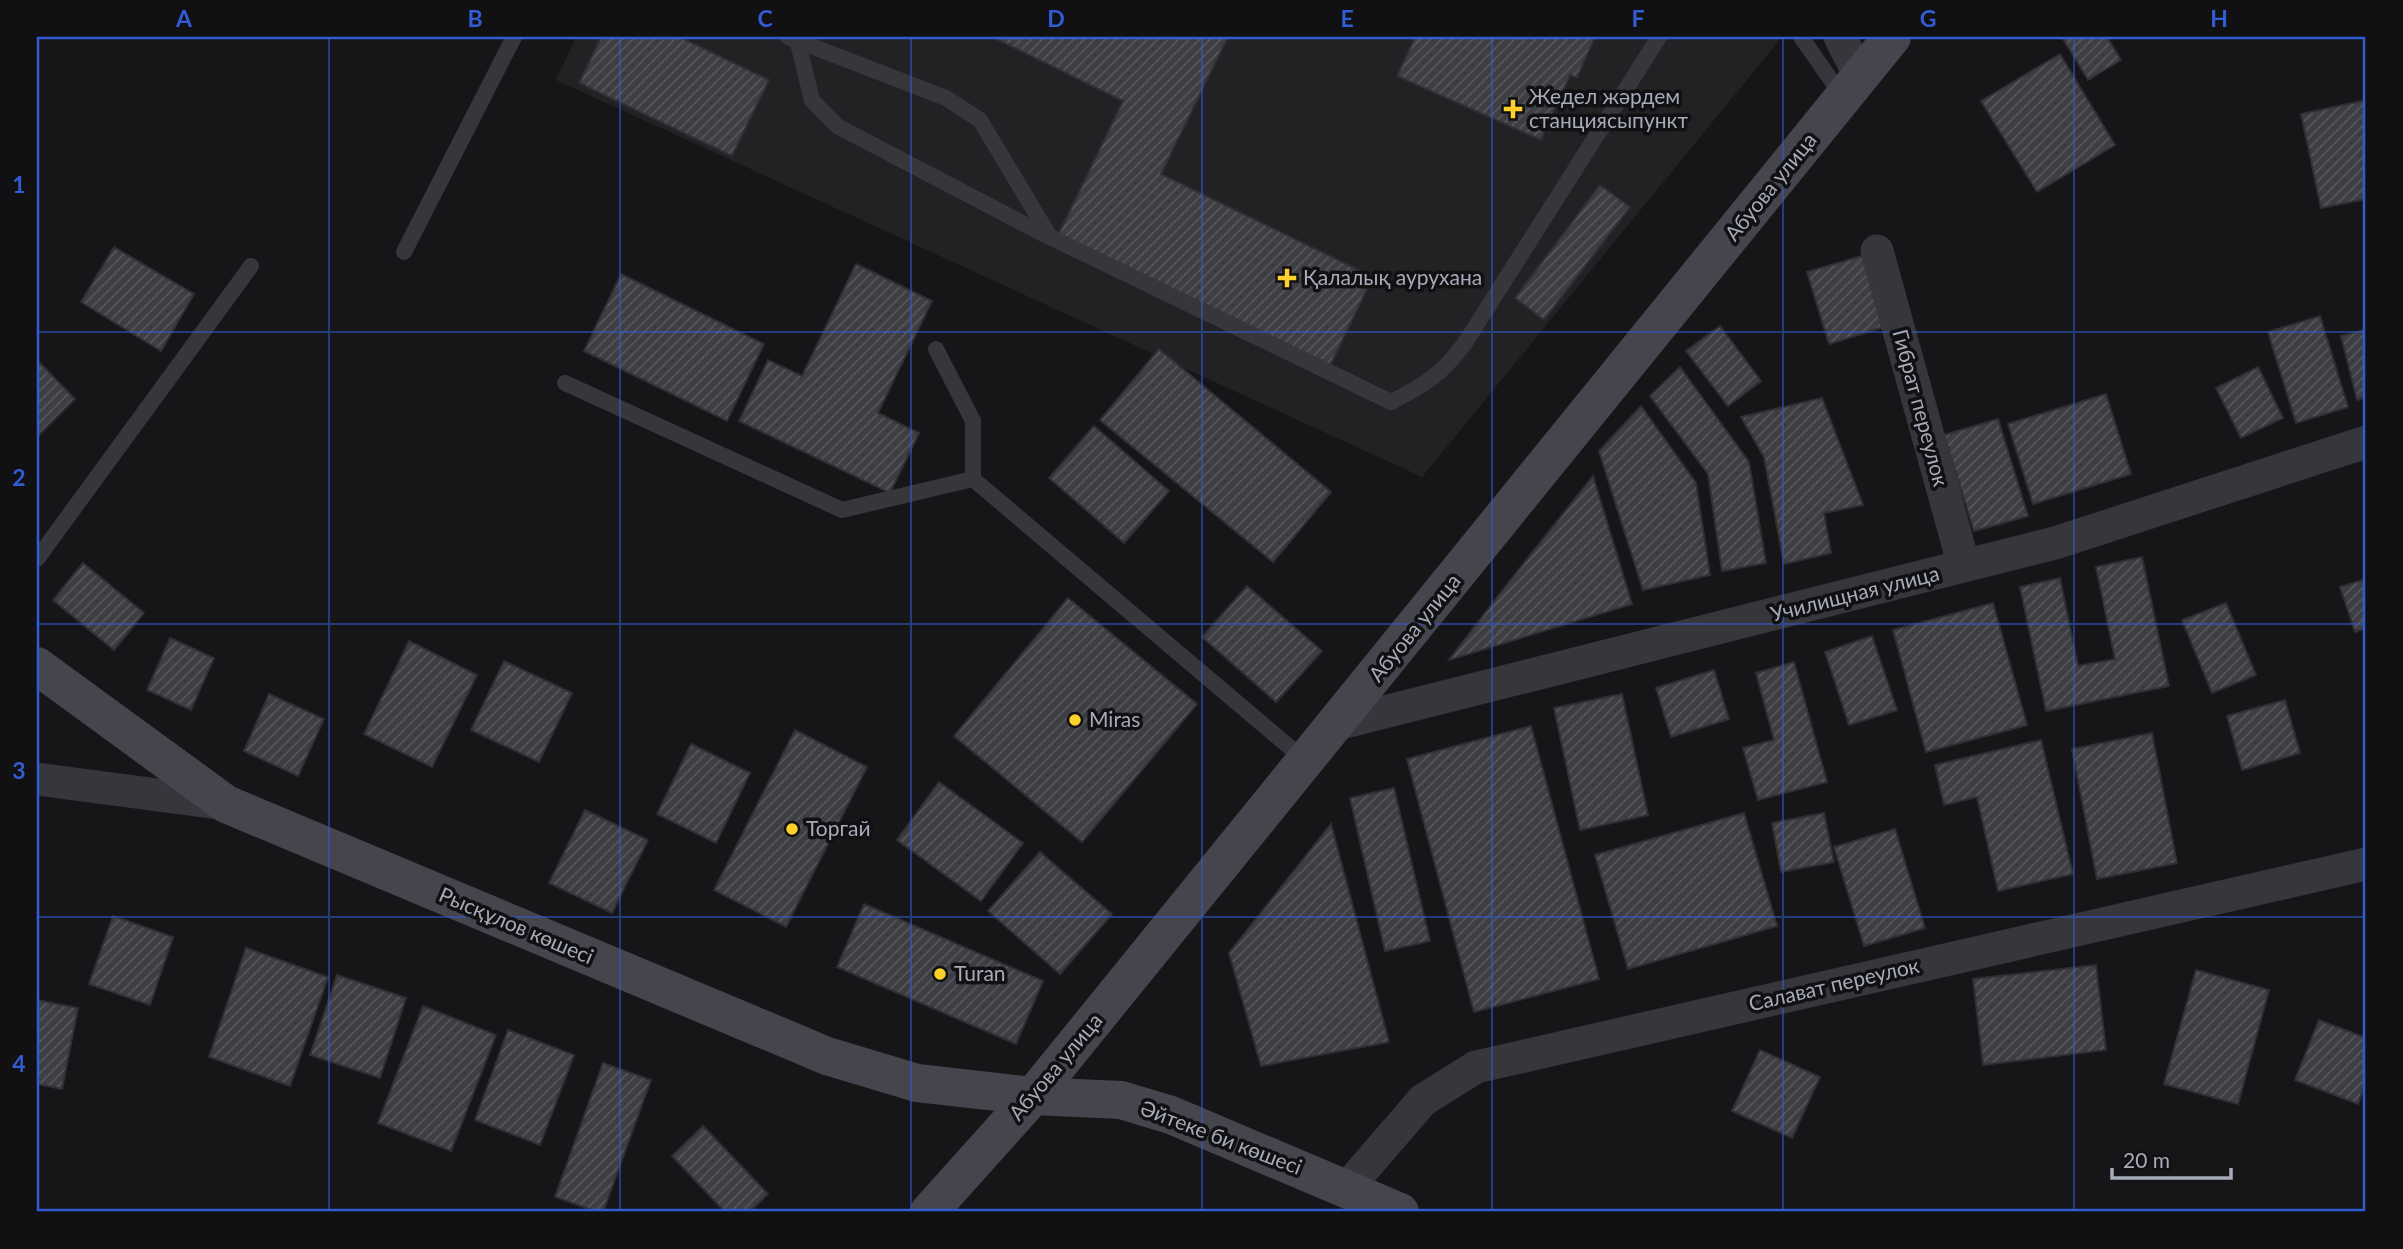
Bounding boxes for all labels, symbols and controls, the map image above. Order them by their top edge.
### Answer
text: A [175,4,193,32]
text: B [467,4,483,32]
text: C [757,4,773,32]
text: D [1047,4,1065,32]
text: E [1340,4,1354,32]
text: F [1631,4,1645,32]
text: G [1920,4,1936,32]
text: H [2210,4,2228,32]
place label: Жедел жәрдем станциясыпункт [1529,83,1688,132]
marker: Жедел жәрдем станциясыпункт [1503,99,1523,119]
street label: Абуова улица [1719,127,1821,245]
text: 1 [12,170,26,198]
place label: Қалалық аурухана [1303,264,1482,289]
marker: Қалалық аурухана [1277,268,1297,288]
street label: Гибрат переулок [1888,326,1954,489]
text: 2 [12,463,26,491]
street label: Училищная улица [1768,560,1942,626]
street label: Абуова улица [1363,568,1465,686]
place label: Miras [1089,706,1140,731]
marker: Miras [1067,712,1083,728]
text: 3 [12,756,26,784]
place label: Торгай [806,815,871,840]
marker: Торгай [784,821,800,837]
street label: Рысқұлов көшесі [436,881,598,968]
street label: Салават переулок [1746,952,1921,1015]
place label: Turan [954,960,1006,985]
marker: Turan [932,966,948,982]
street label: Абуова улица [1003,1008,1107,1124]
text: 4 [12,1049,26,1077]
street label: Әйтеке би көшесі [1137,1094,1306,1179]
scale bar [2112,1137,2232,1181]
text: 20 m [2123,1147,2170,1172]

